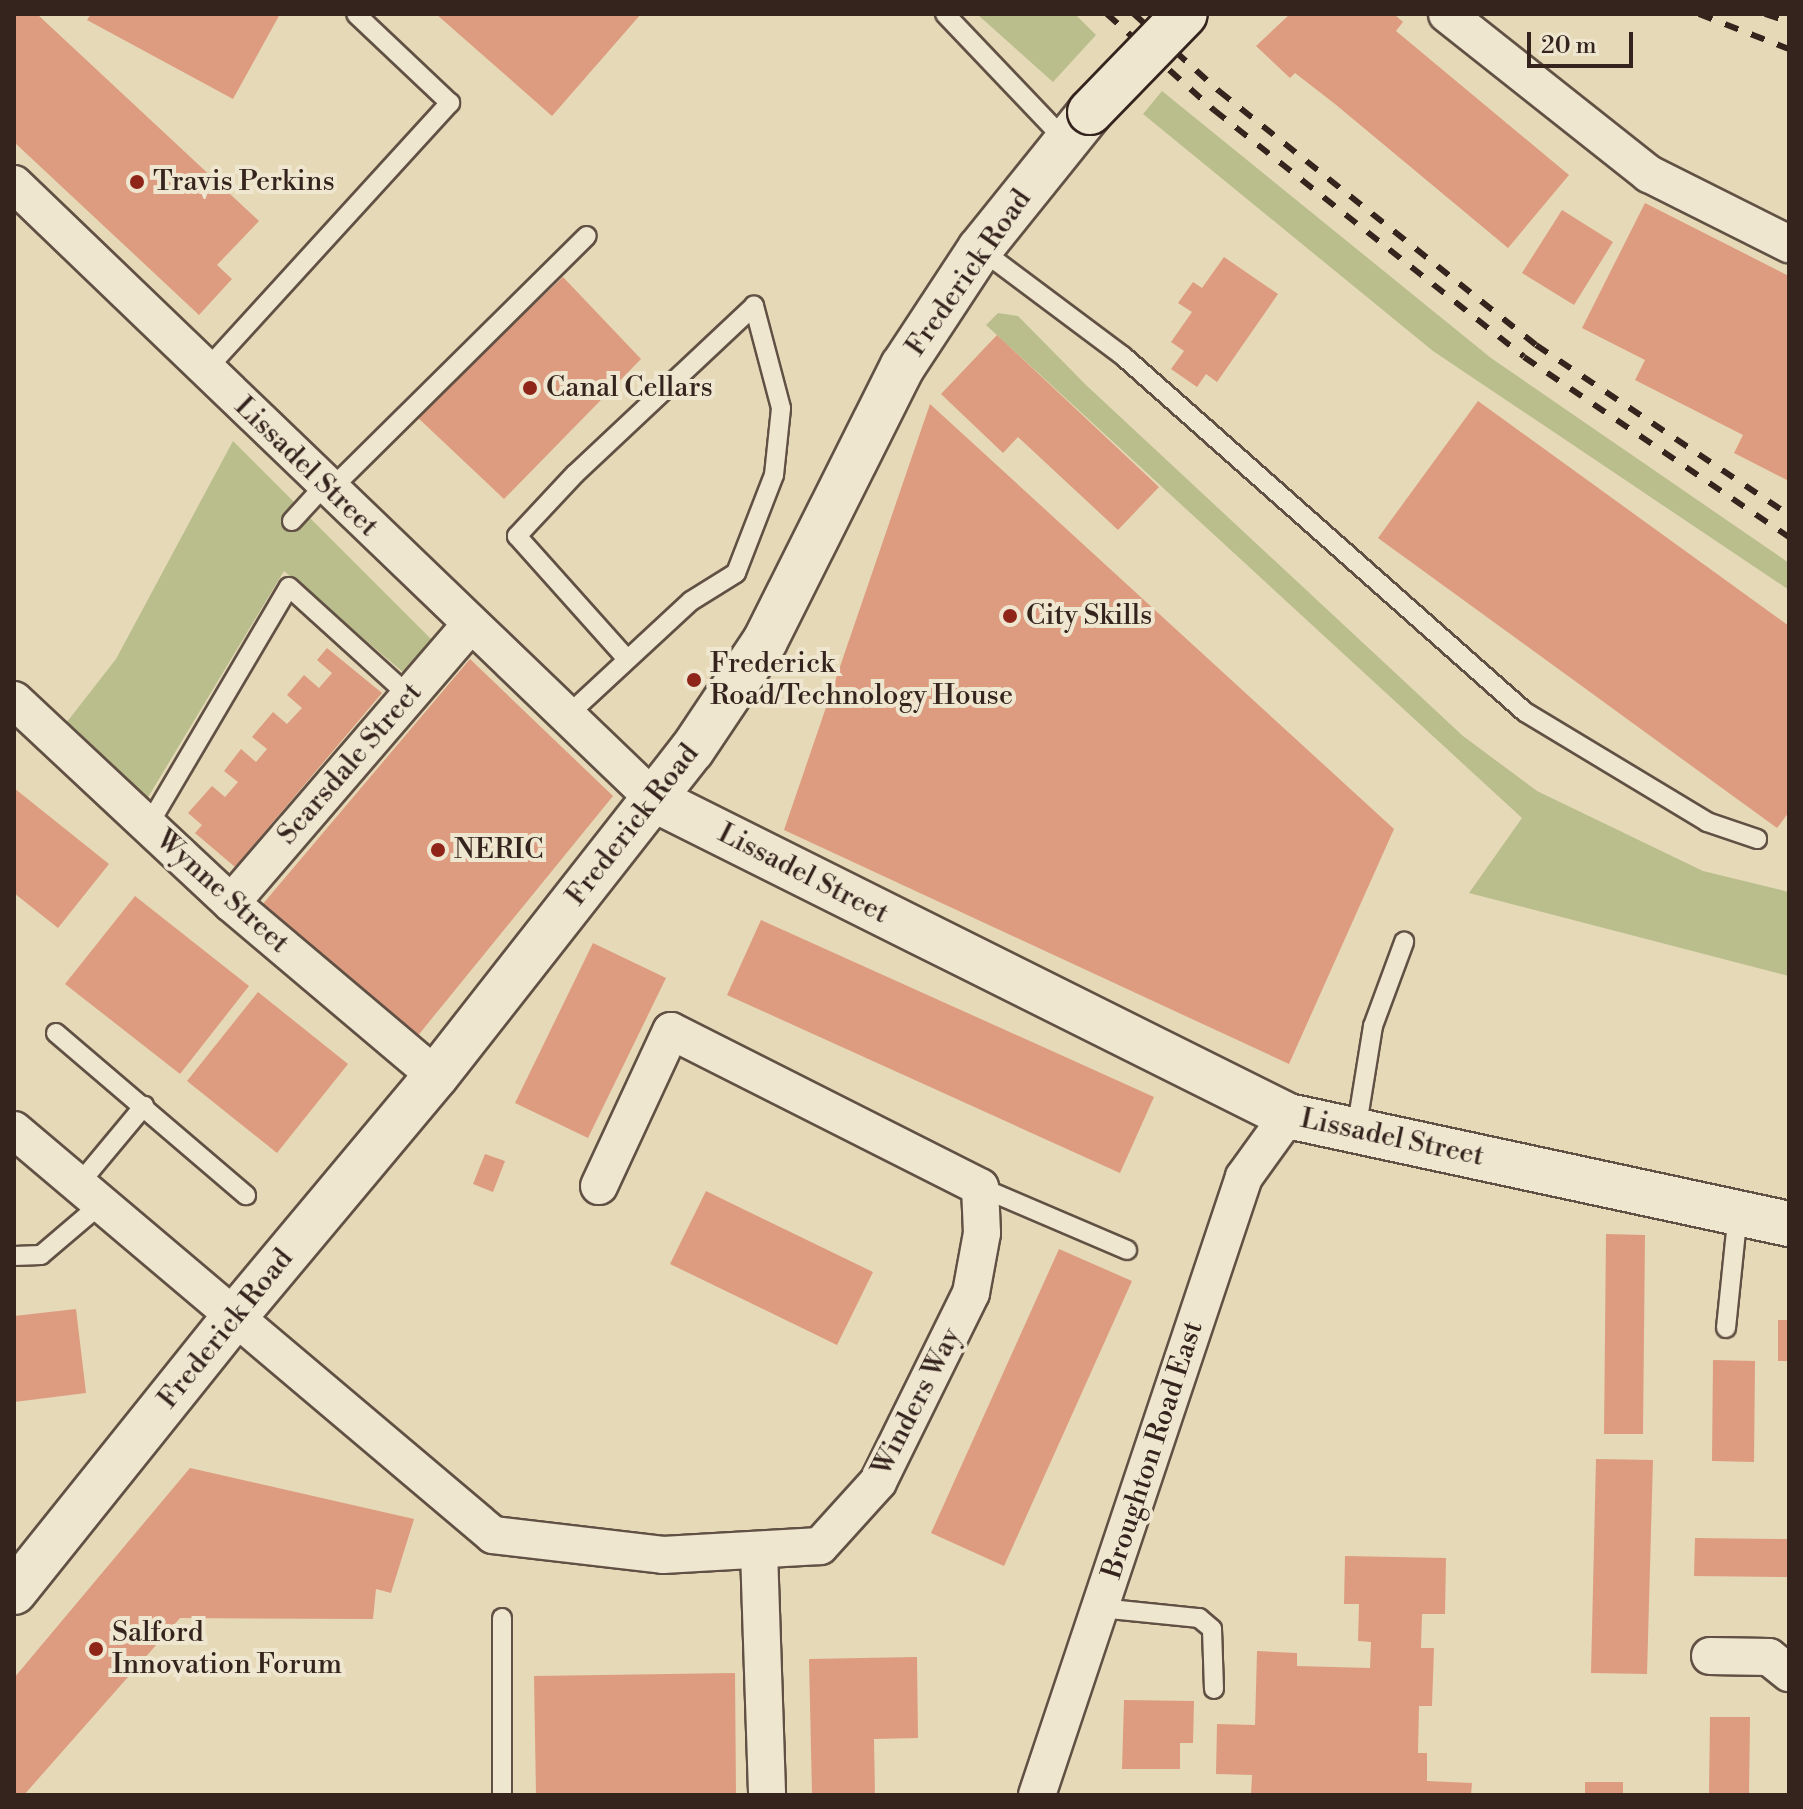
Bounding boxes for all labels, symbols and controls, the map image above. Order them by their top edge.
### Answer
scale bar [1531,16,1637,66]
text: 20 m [1541,31,1597,61]
place label: Travis Perkins [153,165,335,199]
marker: Travis Perkins [128,173,146,191]
street label: Frederick Road [899,183,1039,363]
place label: Canal Cellars [546,371,713,405]
marker: Canal Cellars [521,379,539,397]
street label: Lissadel Street [227,390,385,544]
place label: City Skills [1026,599,1152,633]
marker: City Skills [1001,607,1019,625]
place label: Frederick Road/Technology House [710,647,1013,713]
marker: Frederick Road/Technology House [685,671,703,689]
street label: Scarsdale Street [271,676,429,852]
street label: Frederick Road [560,738,706,912]
street label: Lissadel Street [712,817,894,931]
street label: Wynne Street [148,823,296,961]
place label: NERIC [454,833,543,867]
marker: NERIC [429,841,447,859]
street label: Lissadel Street [1297,1102,1487,1174]
street label: Frederick Road [151,1242,301,1416]
street label: Broughton Road East [1096,1317,1210,1583]
street label: Winders Way [865,1322,969,1482]
place label: Salford Innovation Forum [112,1616,342,1682]
marker: Salford Innovation Forum [87,1640,105,1658]

